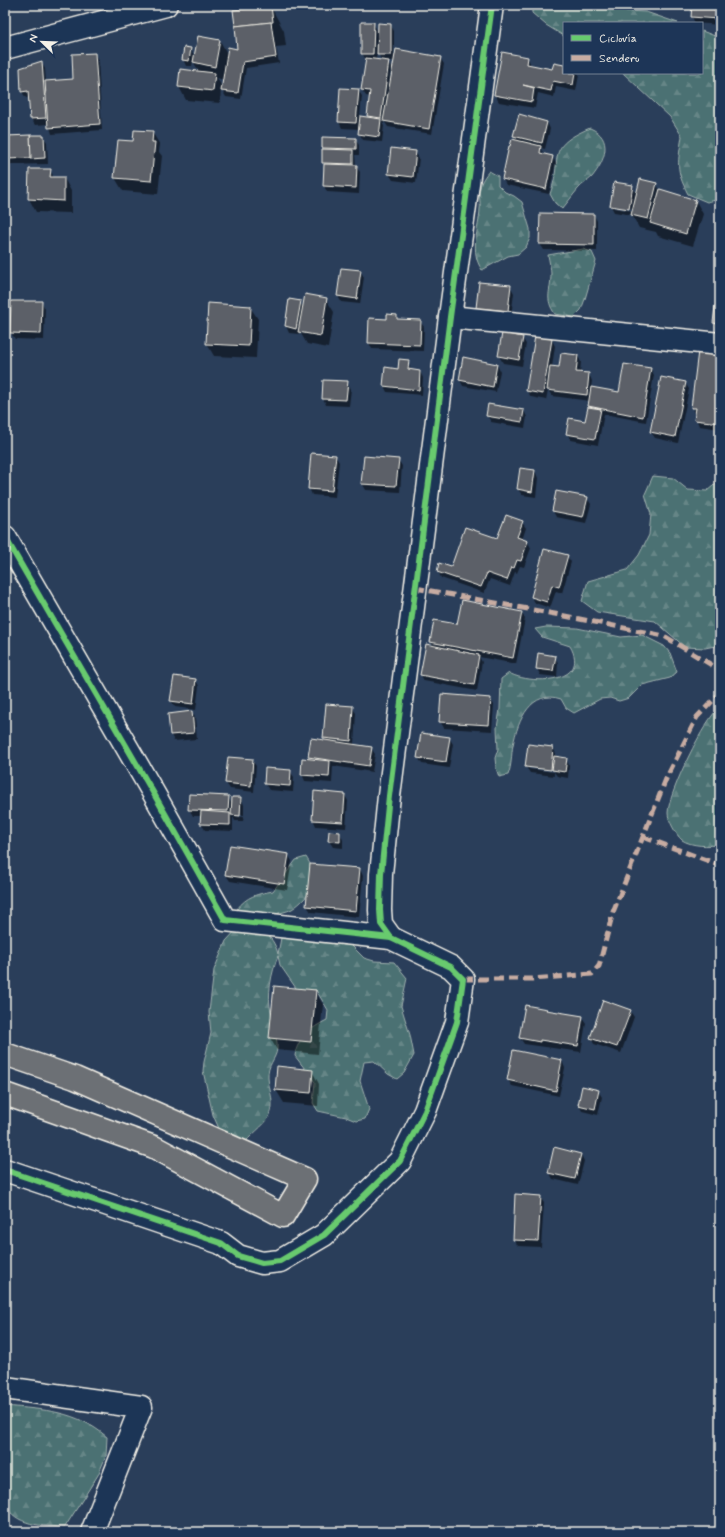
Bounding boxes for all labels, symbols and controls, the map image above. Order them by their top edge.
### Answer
north arrow [22,22,62,62]
legend [563,22,703,74]
text: Ciclovía [599,31,637,47]
text: N [26,32,42,45]
text: Sendero [599,51,640,67]

